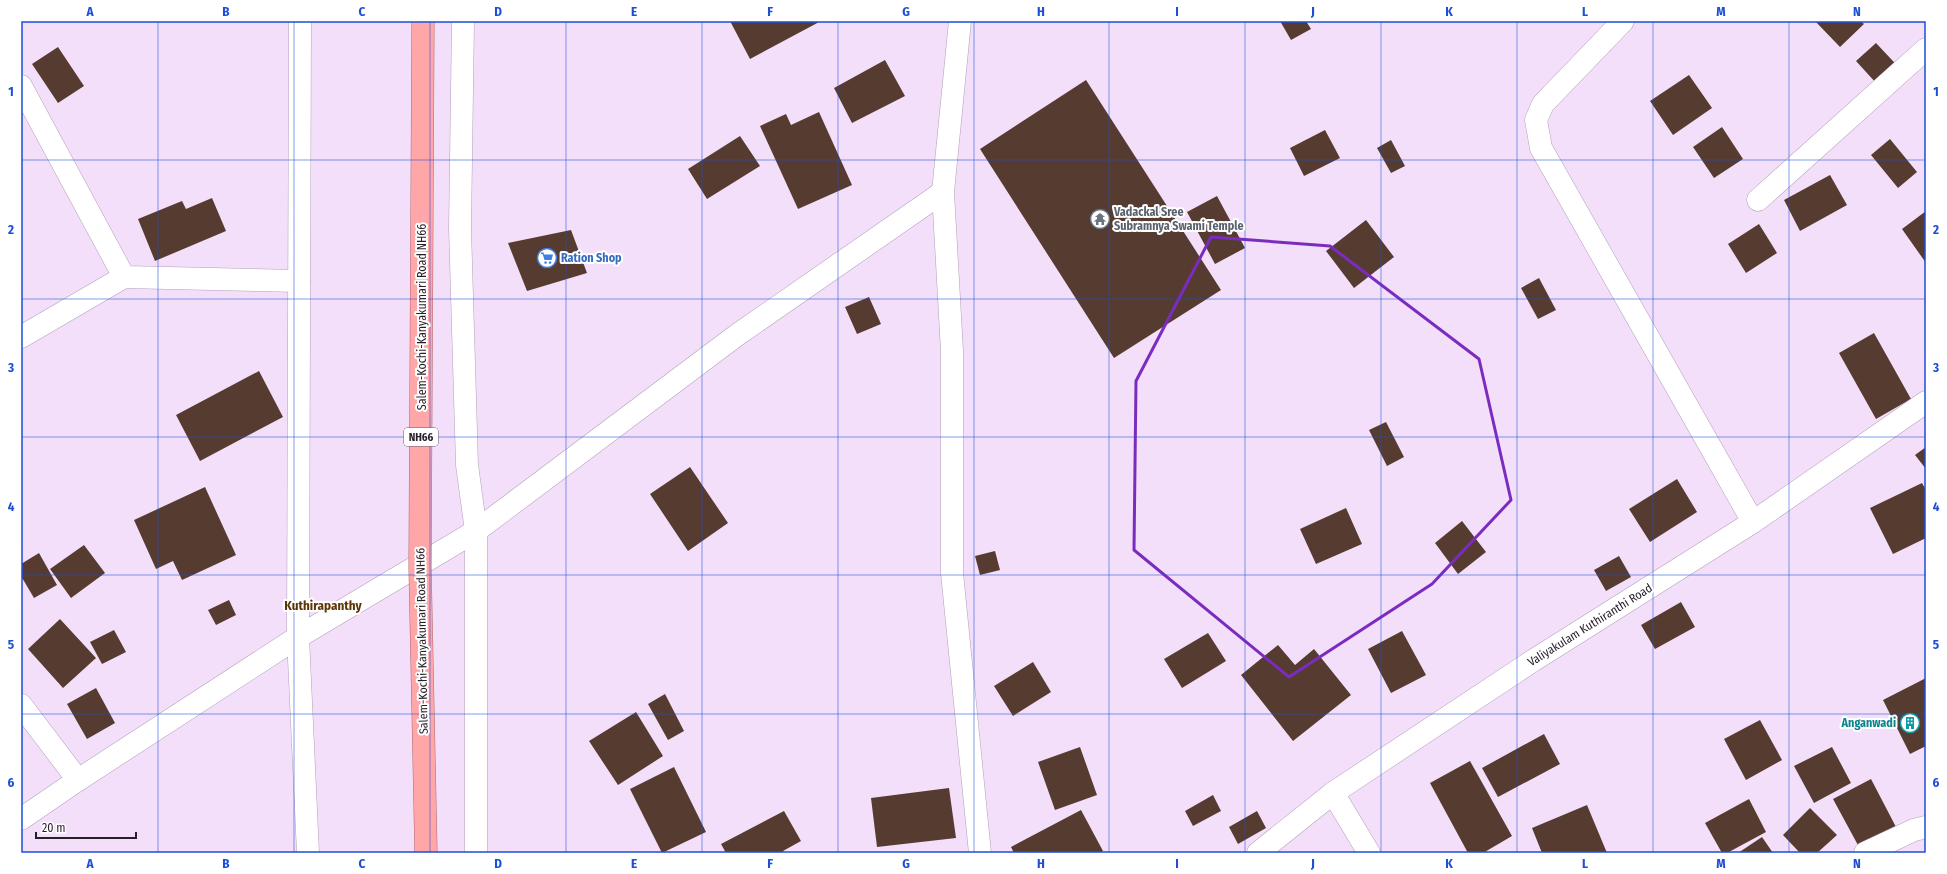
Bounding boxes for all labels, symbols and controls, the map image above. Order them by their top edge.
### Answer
text: A [85,4,94,19]
text: B [222,4,230,19]
text: C [359,4,366,19]
text: D [494,4,502,19]
text: E [631,4,637,19]
text: F [767,4,773,19]
text: G [902,4,910,19]
text: H [1037,4,1045,19]
text: I [1175,4,1179,19]
text: J [1310,4,1315,19]
text: K [1445,4,1453,19]
text: L [1582,4,1588,19]
text: M [1716,4,1726,19]
text: N [1853,4,1861,19]
text: 1 [8,84,14,99]
text: 1 [1933,84,1939,99]
place label: Vadackal Sree Subramnya Swami Temple [1113,205,1244,233]
temple icon: Vadackal Sree Subramnya Swami Temple [1089,208,1111,230]
text: 2 [7,222,14,237]
text: 2 [1932,222,1939,237]
street label: Salem-Kochi-Kanyakumari Road NH66 [415,224,429,410]
supermarket icon: Ration Shop [536,247,558,269]
place label: Ration Shop [561,251,622,265]
text: 3 [7,360,14,375]
text: 3 [1932,360,1939,375]
road number: NH66 [404,428,438,446]
text: 4 [8,499,15,514]
text: 4 [1933,499,1940,514]
street label: Salem-Kochi-Kanyakumari Road NH66 [413,548,431,734]
street label: Valiyakulam Kuthiranthi Road [1525,581,1655,669]
district label: Kuthirapanthy [284,598,363,613]
text: 5 [8,637,14,652]
text: 5 [1933,637,1939,652]
building icon: Anganwadi [1899,712,1921,734]
place label: Anganwadi [1841,716,1896,730]
text: 6 [8,775,15,790]
text: 6 [1933,775,1940,790]
scale bar [36,814,136,840]
text: 20 m [42,821,66,835]
text: A [85,856,94,871]
text: B [222,856,230,871]
text: C [359,856,366,871]
text: D [494,856,502,871]
text: E [631,856,637,871]
text: F [767,856,773,871]
text: G [902,856,910,871]
text: H [1037,856,1045,871]
text: I [1175,856,1179,871]
text: J [1310,856,1315,871]
text: K [1445,856,1453,871]
text: L [1582,856,1588,871]
text: M [1716,856,1726,871]
text: N [1853,856,1861,871]

